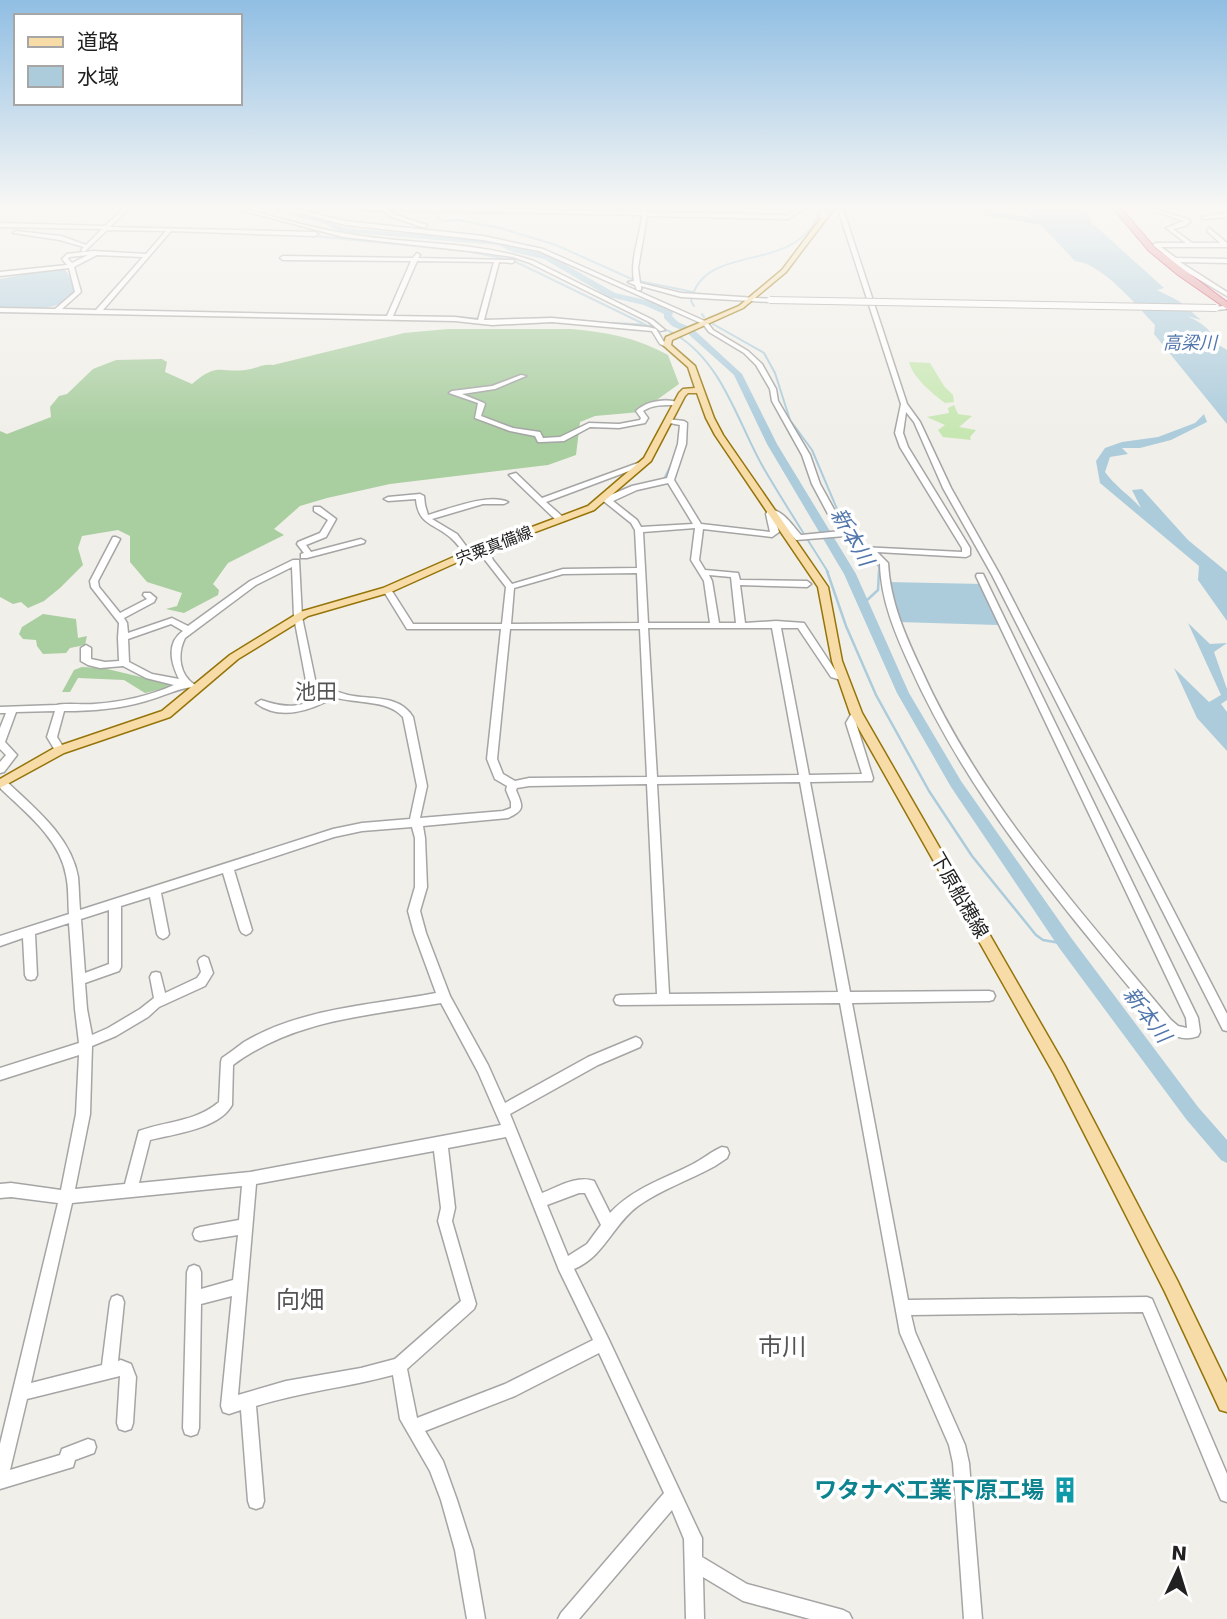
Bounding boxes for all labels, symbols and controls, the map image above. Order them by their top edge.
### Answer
legend [14,14,242,105]
text: 道路 [77,30,119,54]
text: 水域 [77,65,119,89]
water label: 高梁川 [1163,332,1219,353]
water label: 新本川 [826,504,879,572]
street label: 宍粟真備線 [453,522,535,569]
district label: 池田 [295,680,337,704]
street label: 下原船穂線 [927,848,993,942]
water label: 新本川 [1118,983,1177,1049]
district label: 向畑 [276,1286,324,1314]
district label: 市川 [758,1333,806,1361]
building icon: ワタナベ工業下原工場 [1050,1475,1080,1505]
place label: ワタナベ工業下原工場 [814,1477,1044,1503]
north arrow [1143,1535,1213,1605]
text: N [1170,1542,1188,1565]

